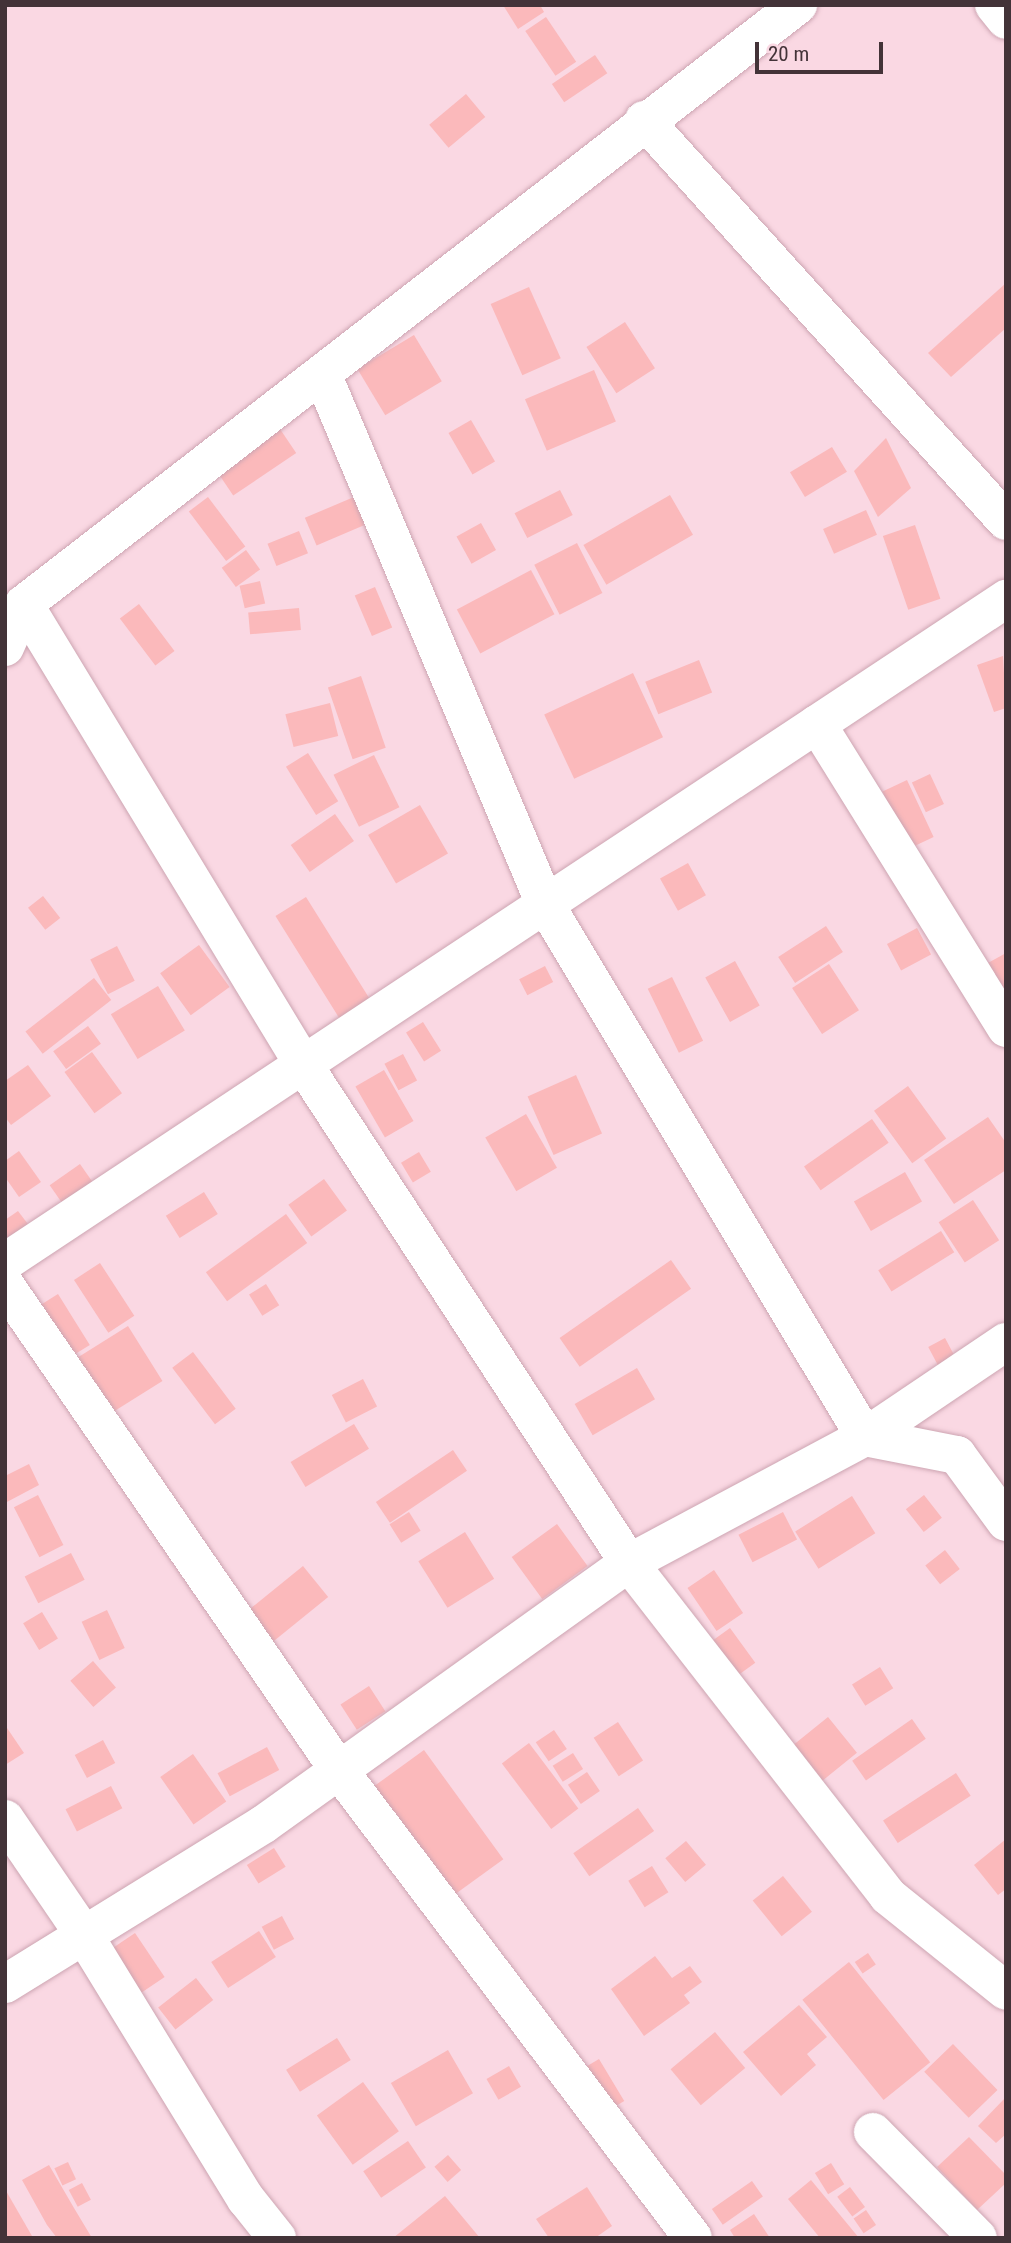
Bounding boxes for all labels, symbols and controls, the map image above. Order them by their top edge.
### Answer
scale bar [759,28,887,72]
text: 20 m [768,42,809,66]

